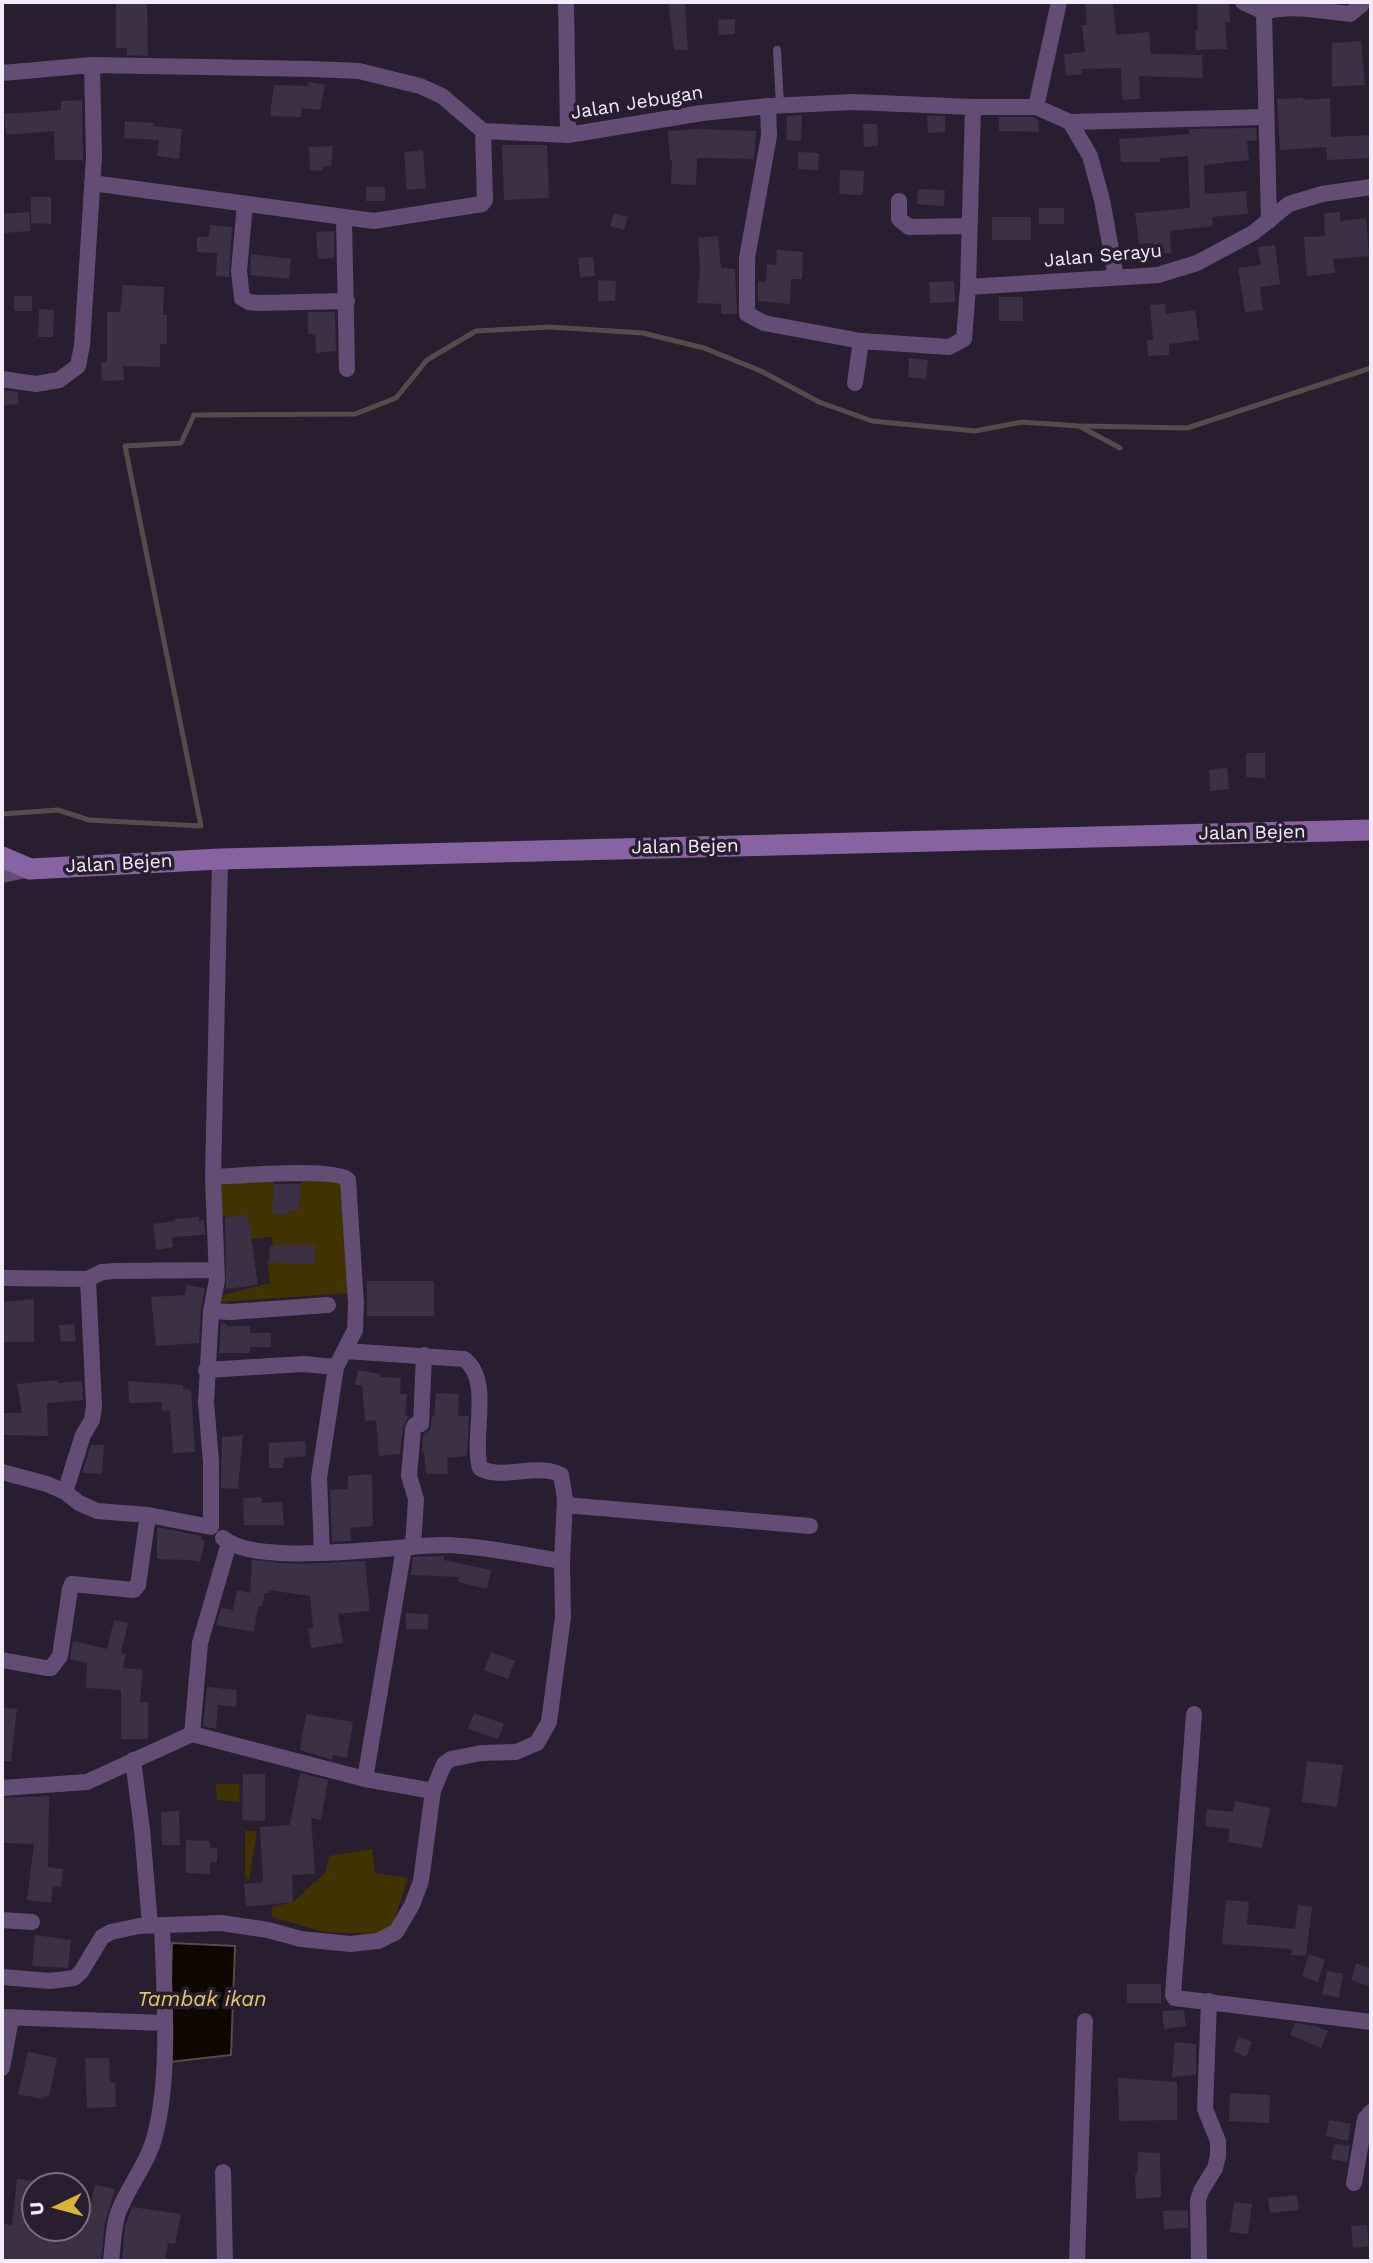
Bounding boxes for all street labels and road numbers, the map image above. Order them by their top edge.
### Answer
street label: Jalan Jebugan [569,81,705,125]
street label: Jalan Serayu [1043,239,1163,273]
street label: Jalan Bejen [1198,821,1306,845]
street label: Jalan Bejen [631,835,739,859]
street label: Jalan Bejen [65,850,173,878]

